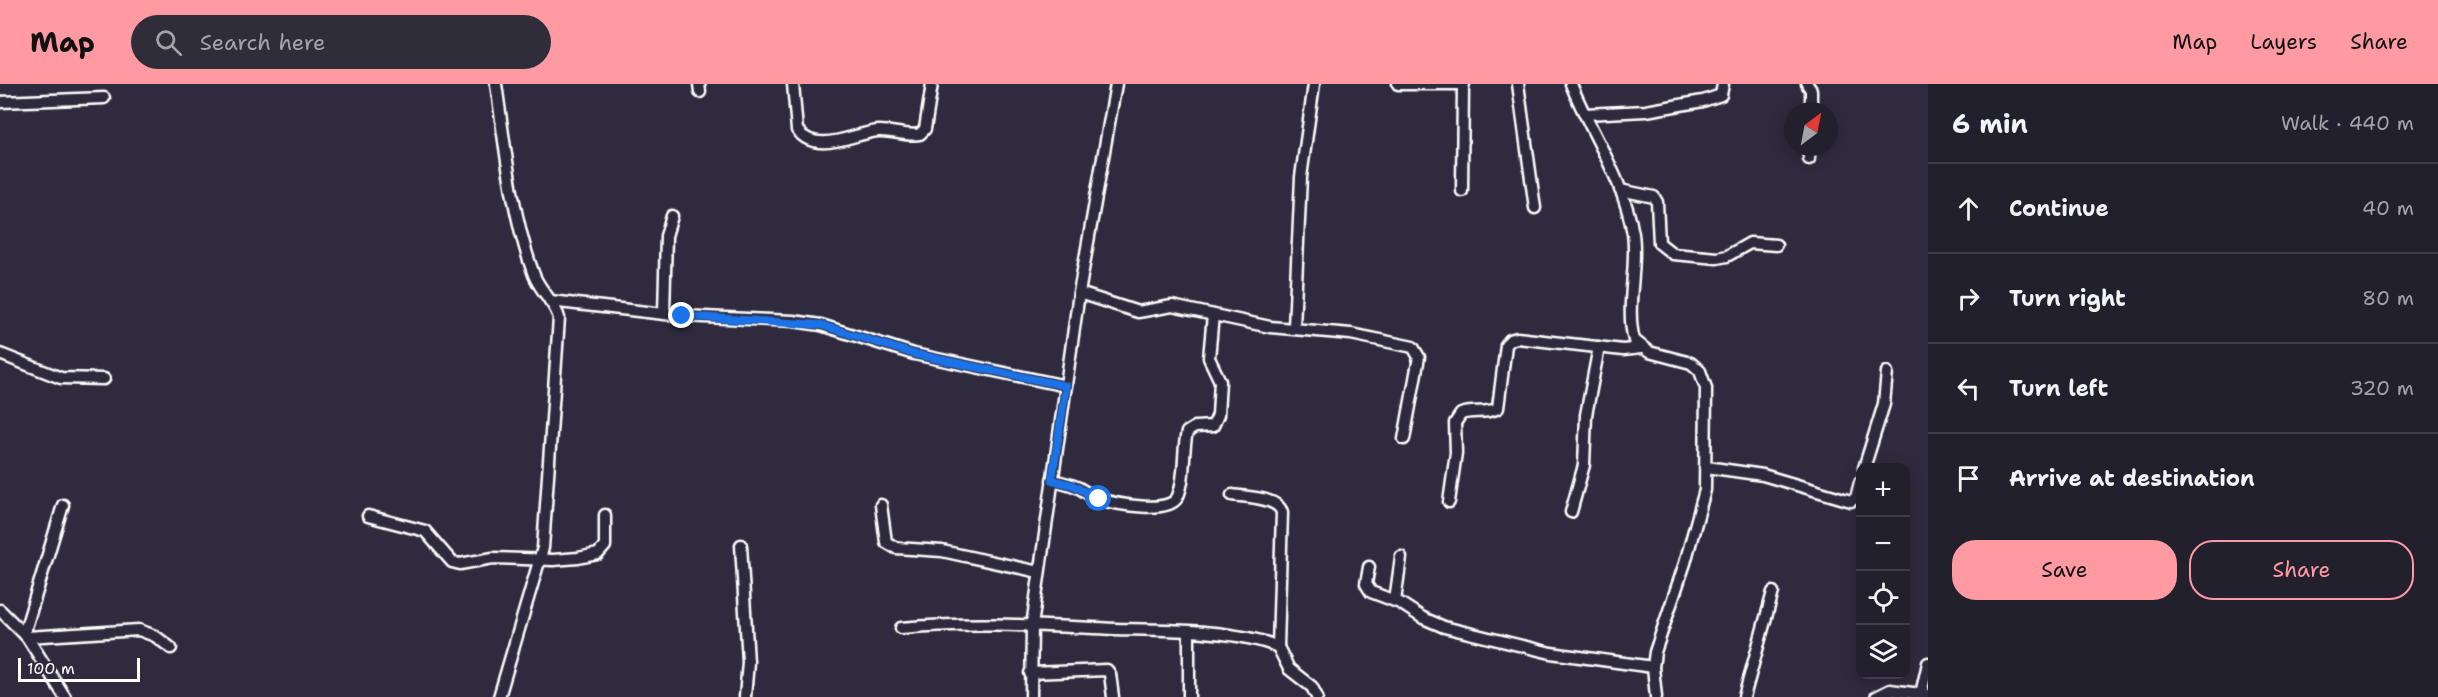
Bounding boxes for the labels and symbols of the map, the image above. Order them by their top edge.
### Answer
north arrow [1784,102,1838,156]
route end [668,302,694,328]
route start [1085,485,1111,511]
scale bar [18,655,140,682]

